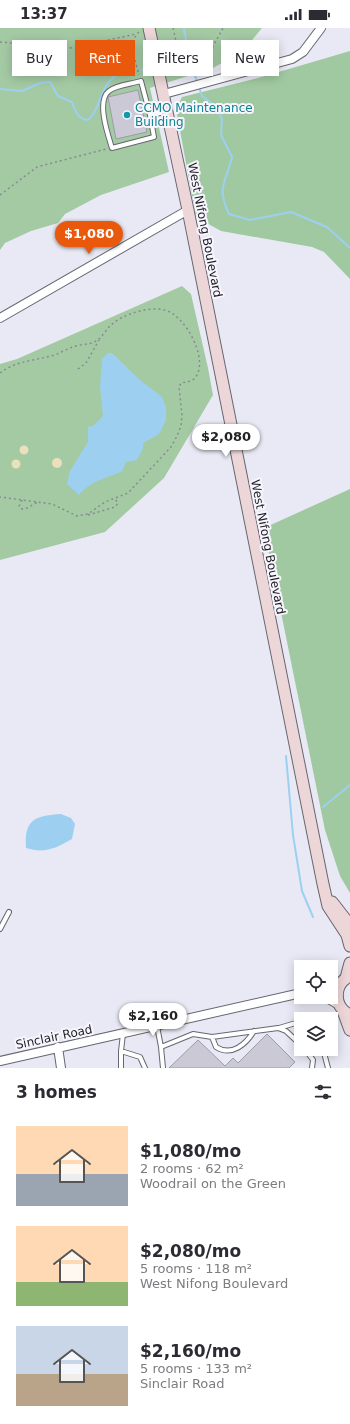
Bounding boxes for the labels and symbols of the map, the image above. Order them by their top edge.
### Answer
place label: CCMO Maintenance Building [135,101,253,129]
marker: CCMO Maintenance Building [122,110,132,120]
street label: West Nifong Boulevard [185,161,225,299]
pin: $1,080 [56,221,122,255]
pin: $2,080 [193,424,259,458]
street label: West Nifong Boulevard [248,478,288,616]
pin: $2,160 [120,1003,186,1037]
street label: Sinclair Road [14,1022,94,1052]

